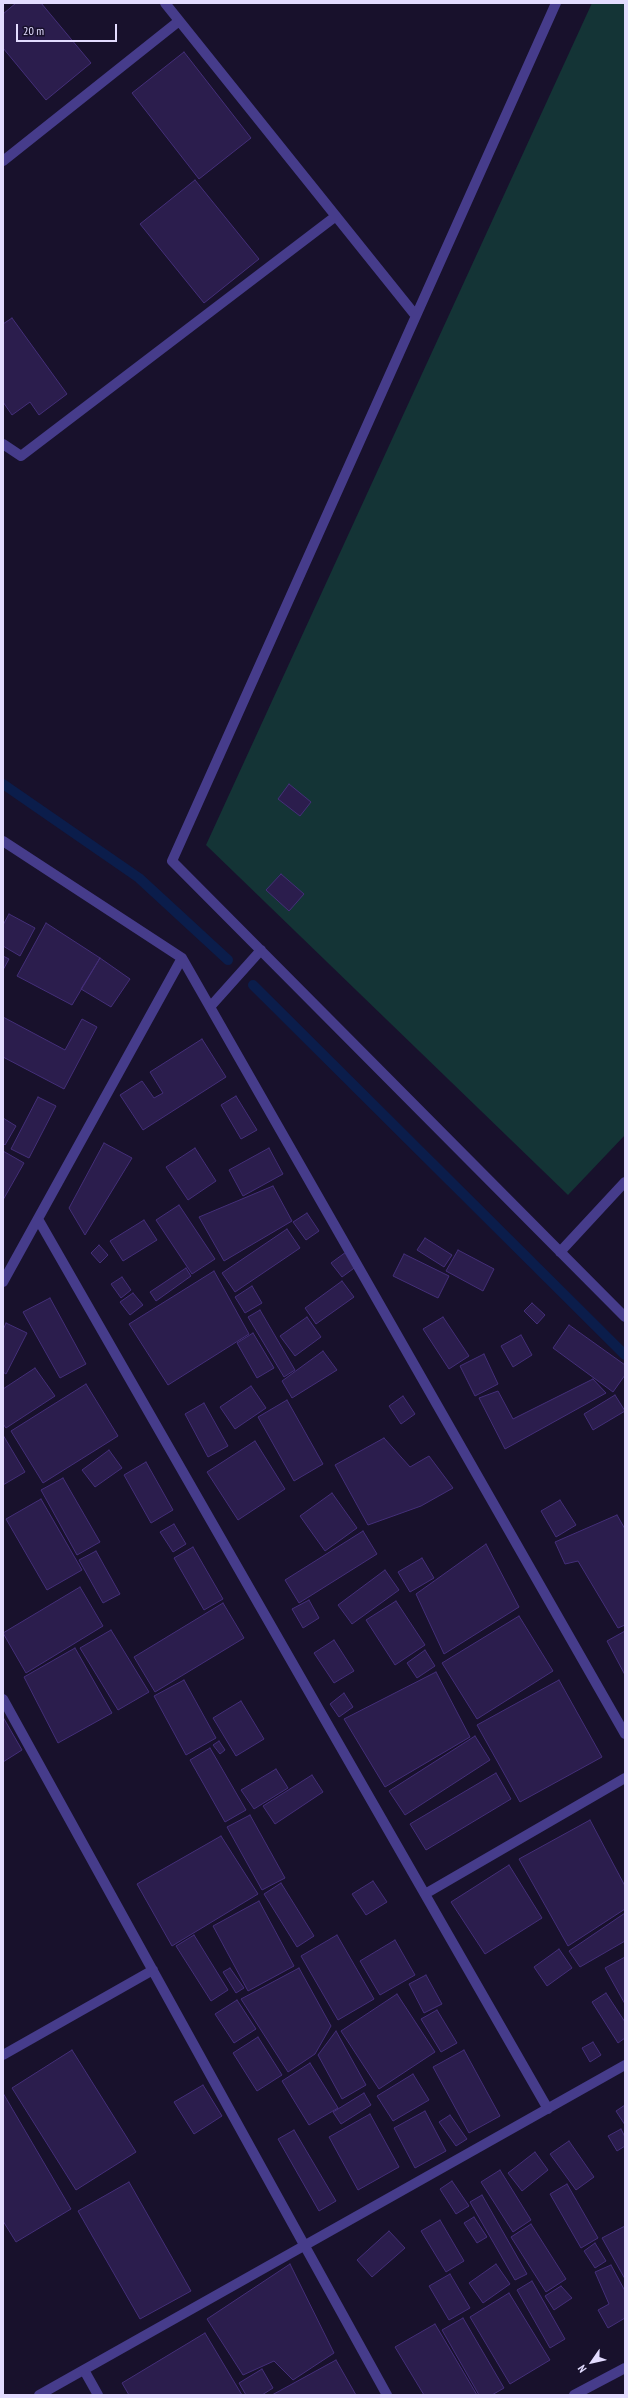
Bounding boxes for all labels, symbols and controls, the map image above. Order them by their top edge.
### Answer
scale bar [18,16,119,42]
text: 20 m [23,23,44,38]
north arrow [572,2342,612,2382]
text: N [575,2362,590,2375]

